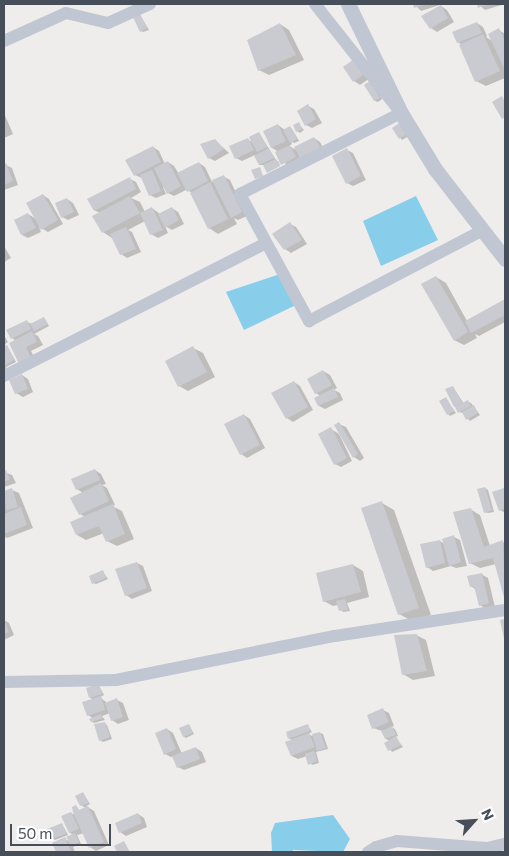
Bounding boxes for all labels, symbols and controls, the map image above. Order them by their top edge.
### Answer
north arrow [449,796,499,846]
text: N [478,806,498,823]
scale bar [12,814,114,846]
text: 50 m [18,824,52,842]

